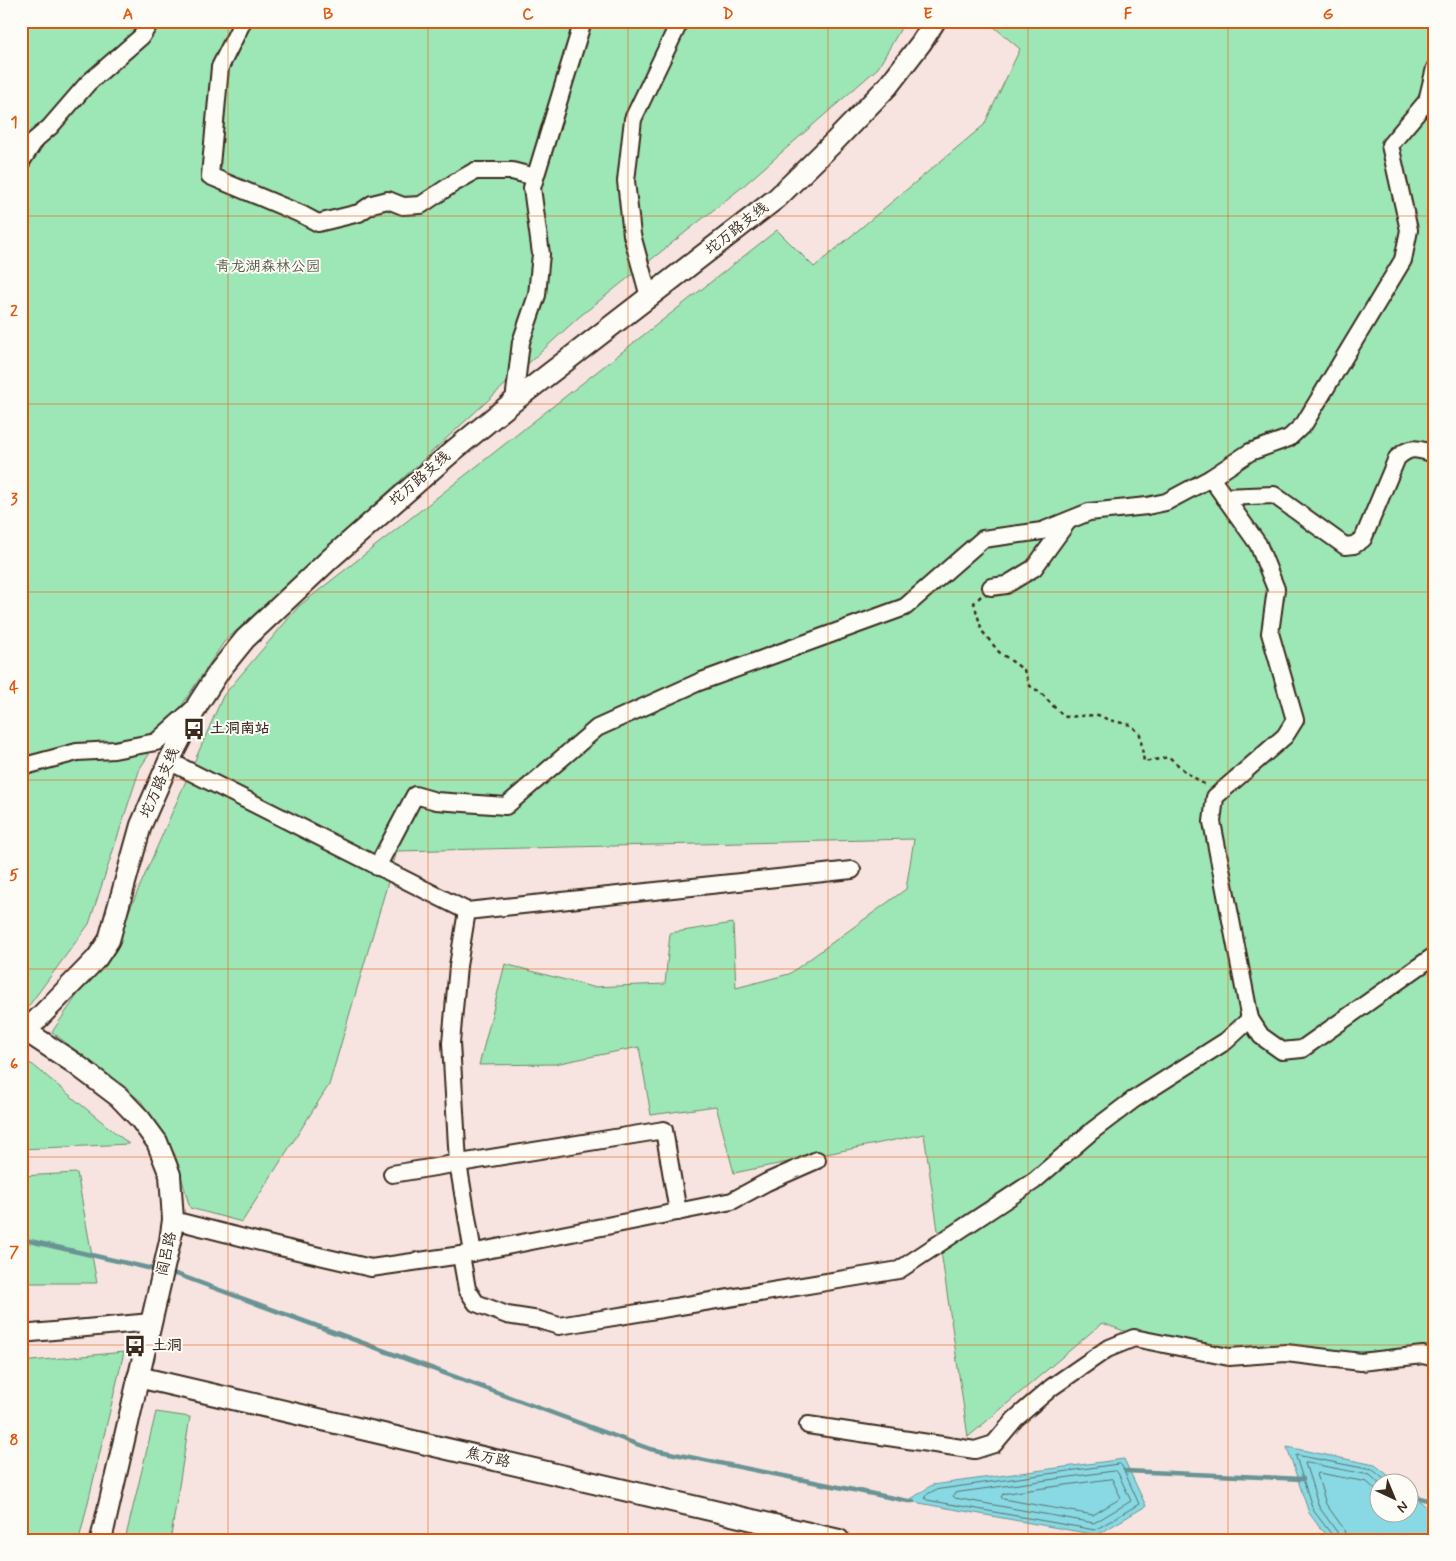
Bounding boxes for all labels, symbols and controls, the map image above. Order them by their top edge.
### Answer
text: A [123,4,133,25]
text: B [323,4,333,25]
text: C [522,4,534,25]
text: D [722,4,734,25]
text: E [923,4,933,25]
text: F [1124,4,1133,25]
text: G [1323,4,1334,25]
text: 1 [10,112,18,133]
street label: 坨万路支线 [701,198,773,260]
park label: 青龙湖森林公园 [215,257,321,277]
text: 2 [10,301,18,322]
street label: 坨万路支线 [385,447,455,511]
text: 3 [10,489,18,510]
text: 4 [9,677,19,698]
bus stop icon: 土洞南站 [181,716,207,742]
place label: 土洞南站 [210,719,270,739]
street label: 坨万路支线 [136,745,184,821]
text: 5 [9,865,19,886]
text: 6 [10,1054,18,1075]
street label: 阎吕路 [153,1230,181,1278]
text: 7 [9,1242,19,1263]
bus stop icon: 土洞 [122,1333,148,1359]
place label: 土洞 [152,1336,182,1356]
text: 8 [9,1430,19,1451]
street label: 焦万路 [464,1443,512,1473]
north arrow [1368,1474,1418,1524]
text: N [1393,1497,1412,1516]

